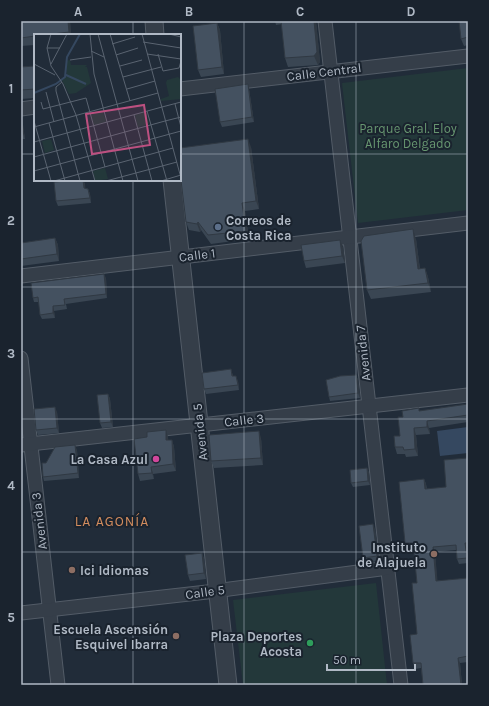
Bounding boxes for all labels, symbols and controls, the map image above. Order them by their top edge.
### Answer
text: A [74,4,82,19]
text: B [185,4,193,19]
text: C [296,4,304,19]
text: D [407,4,416,19]
inset map [34,34,181,181]
street label: Calle Central [286,60,362,84]
text: 1 [9,81,13,96]
park label: Parque Gral. Eloy Alfaro Delgado [359,121,457,151]
text: 2 [7,213,15,228]
place label: Correos de Costa Rica [226,213,292,243]
marker: Correos de Costa Rica [213,222,223,232]
street label: Calle 1 [178,245,216,265]
street label: Avenida 7 [353,324,373,382]
text: 3 [7,346,15,361]
street label: Avenida 5 [190,403,210,461]
street label: Calle 3 [223,410,265,430]
place label: La Casa Azul [70,452,148,467]
marker: La Casa Azul [151,454,161,464]
text: 4 [7,478,15,493]
street label: Avenida 3 [28,491,50,551]
district label: LA AGONÍA [75,512,149,530]
place label: Instituto de Alajuela [357,540,426,570]
marker: Instituto de Alajuela [429,549,439,559]
place label: Ici Idiomas [80,563,149,578]
marker: Ici Idiomas [67,565,77,575]
street label: Calle 5 [184,582,226,602]
text: 5 [7,610,15,625]
place label: Escuela Ascensión Esquivel Ibarra [53,622,168,653]
place label: Plaza Deportes Acosta [210,629,302,659]
marker: Escuela Ascensión Esquivel Ibarra [171,631,181,641]
marker: Plaza Deportes Acosta [305,638,315,648]
scale bar [327,646,415,672]
text: 50 m [333,653,361,667]

